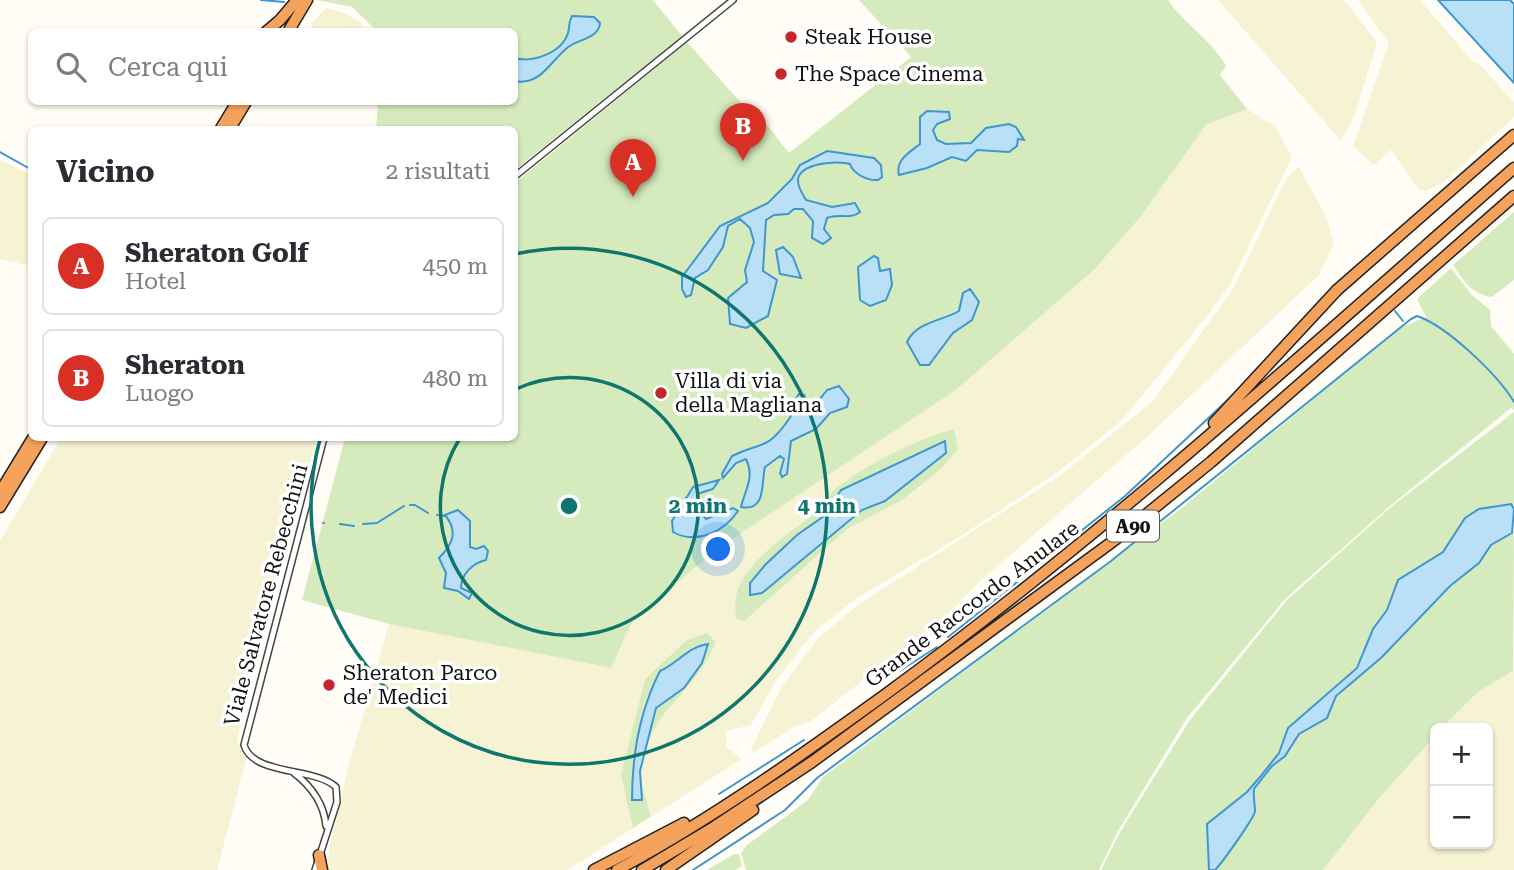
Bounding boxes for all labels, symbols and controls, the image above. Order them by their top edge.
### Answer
place label: Steak House [805,25,932,49]
search box [28,28,518,105]
marker: Steak House [783,29,799,45]
icon: search [52,48,90,86]
text: Cerca qui [108,52,228,82]
place label: The Space Cinema [795,62,984,86]
marker: The Space Cinema [773,66,789,82]
pin: B [720,103,766,161]
pin: A [610,139,656,197]
text: Vicino [56,154,155,189]
text: 2 risultati [386,158,490,185]
text: Sheraton Golf [125,238,308,268]
text: A [73,253,89,280]
text: 450 m [423,253,488,280]
text: Hotel [125,268,186,295]
text: Sheraton [125,350,245,380]
text: B [73,365,89,392]
text: 480 m [423,365,488,392]
place label: Villa di via della Magliana [675,369,823,417]
text: Luogo [125,380,194,407]
marker: Villa di via della Magliana [653,385,669,401]
street label: Viale Salvatore Rebecchini [219,461,313,729]
centre of rings [557,494,581,518]
text: 2 min [669,494,727,518]
text: 4 min [798,494,856,518]
road number: A90 [1107,510,1159,541]
street label: Grande Raccordo Anulare [861,516,1083,692]
your location [701,532,735,566]
place label: Sheraton Parco de' Medici [343,661,498,709]
marker: Sheraton Parco de' Medici [321,677,337,693]
map controls [1430,723,1493,849]
button: + [1430,723,1493,786]
button: − [1430,786,1493,849]

